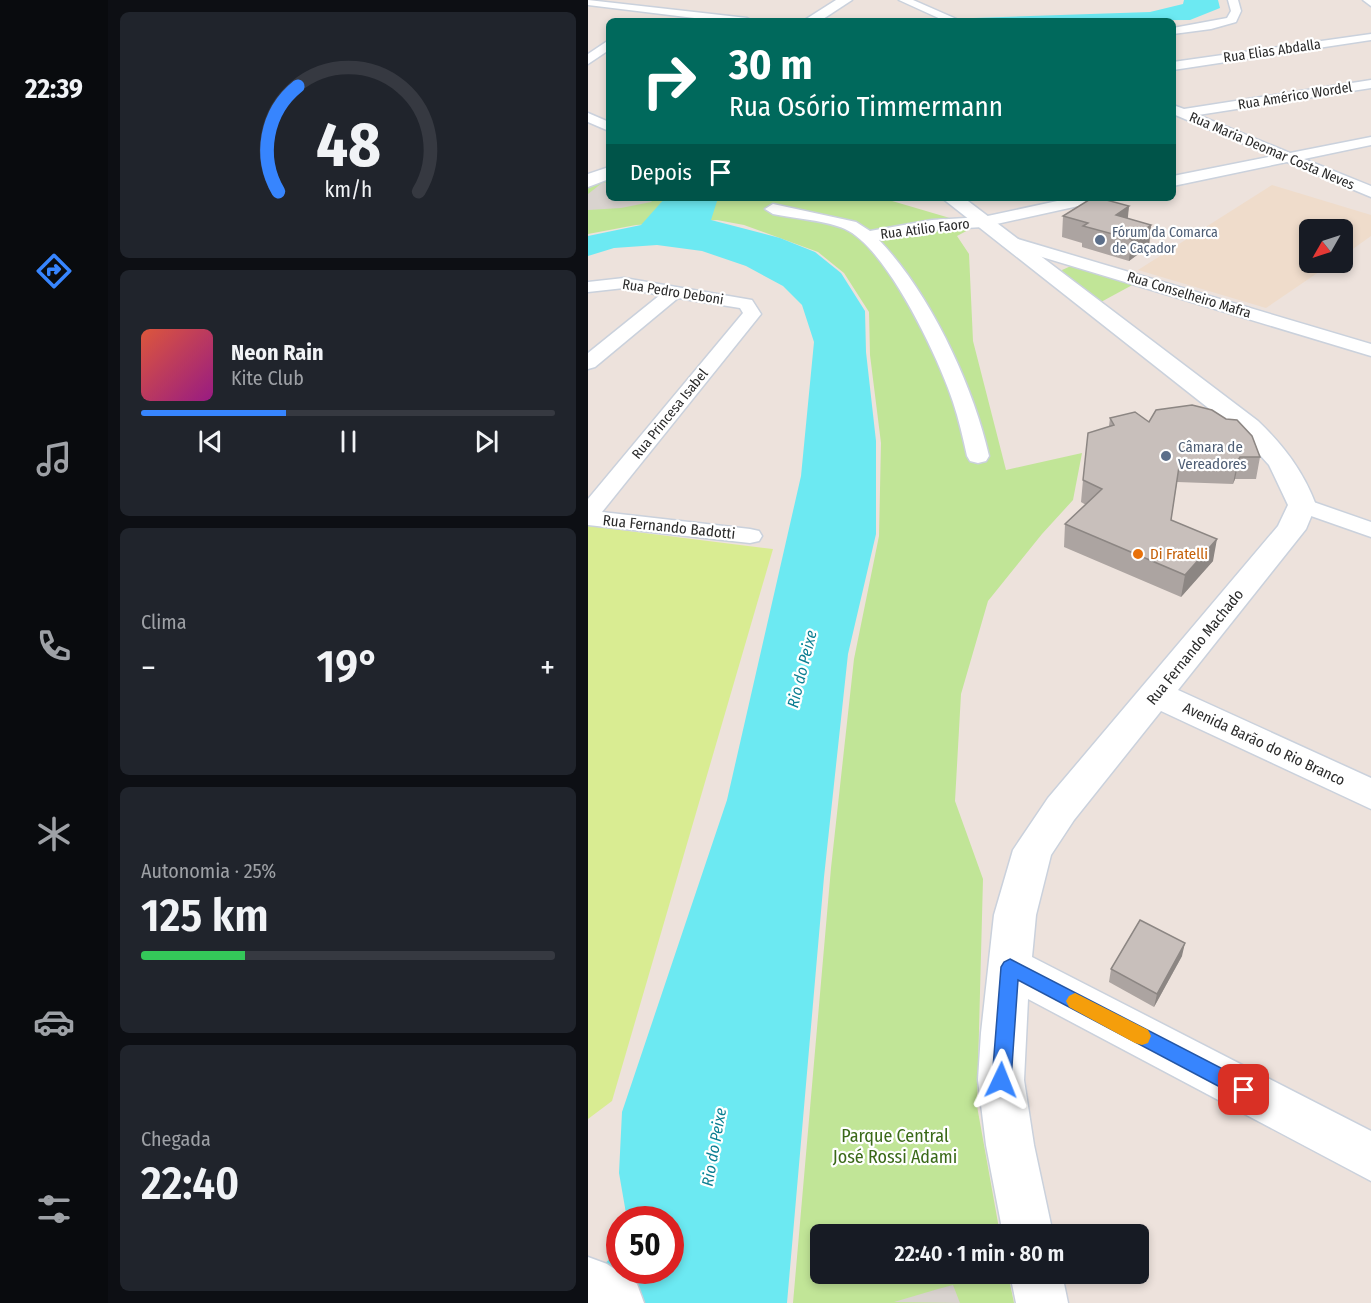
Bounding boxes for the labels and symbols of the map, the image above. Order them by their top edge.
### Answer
street label: Rua Elias Abdalla [1222,36,1322,66]
street label: Rua Américo Wordel [1237,79,1354,113]
street label: Rua Maria Deomar Costa Neves [1187,108,1357,194]
street label: Rua Atilio Faoro [879,215,971,243]
north arrow [1299,219,1353,273]
place label: Fórum da Comarca de Caçador [1112,224,1218,257]
marker: Fórum da Comarca de Caçador [1093,233,1107,247]
street label: Rua Conselheiro Mafra [1125,268,1253,322]
street label: Rua Pedro Deboni [621,276,725,308]
street label: Rua Princesa Isabel [628,365,712,463]
place label: Câmara de Vereadores [1178,438,1247,473]
marker: Câmara de Vereadores [1159,449,1173,463]
street label: Rua Fernando Badotti [602,511,736,543]
place label: Di Fratelli [1150,545,1208,563]
marker: Di Fratelli [1131,547,1145,561]
street label: Rua Fernando Machado [1143,585,1247,709]
water label: Rio do Peixe [783,628,821,710]
street label: Avenida Barão do Rio Branco [1180,699,1348,790]
position arrow [969,1048,1033,1112]
pin [1218,1064,1269,1115]
water label: Rio do Peixe [698,1106,730,1188]
park label: Parque Central José Rossi Adami [833,1125,957,1168]
speed limit sign: 50 [606,1206,684,1284]

